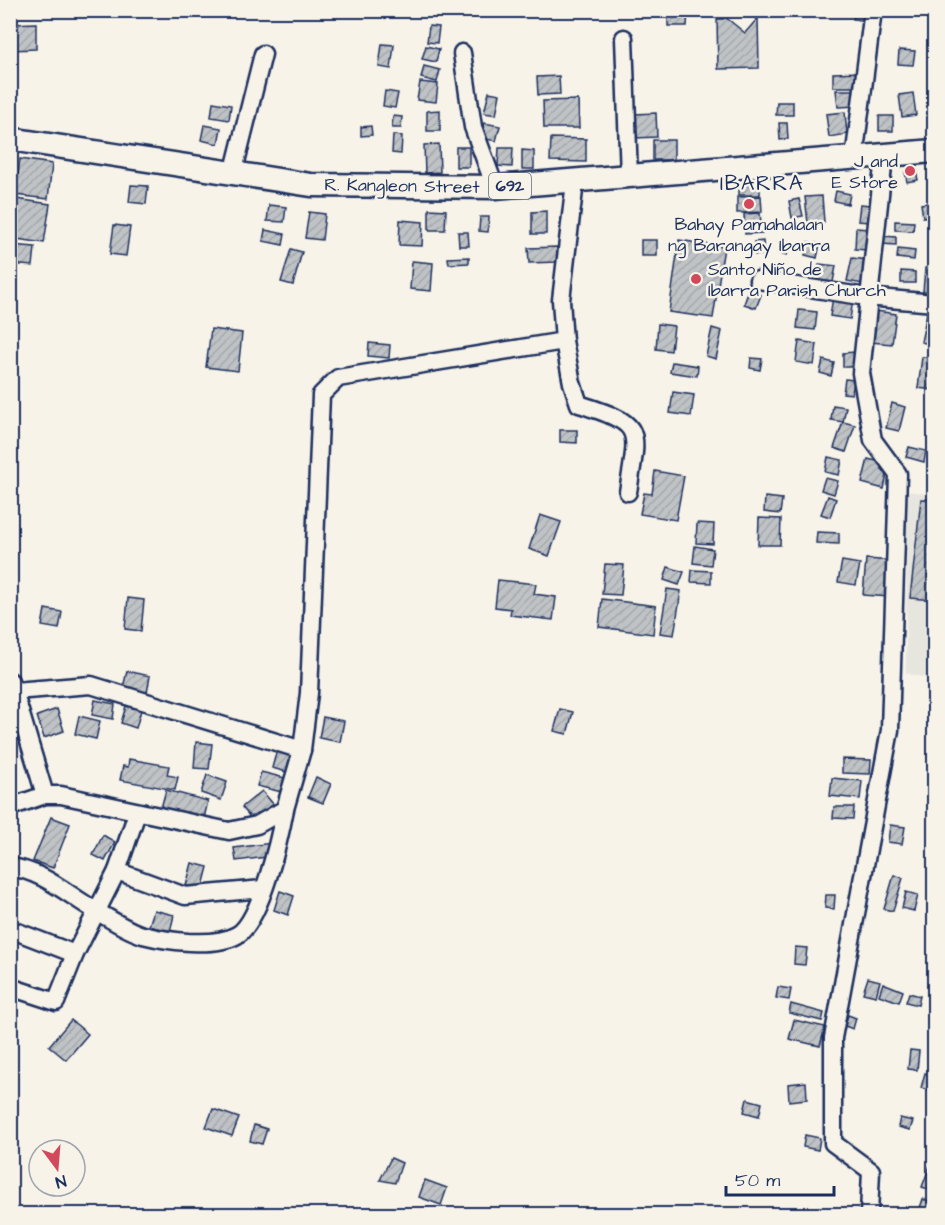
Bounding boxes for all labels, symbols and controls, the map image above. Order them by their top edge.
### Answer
place label: J and E Store [832,149,898,195]
marker: J and E Store [903,164,917,178]
district label: IBARRA [720,169,804,198]
street label: R. Kangleon Street [324,172,481,201]
road number: 692 [489,173,531,199]
marker: Bahay Pamahalaan ng Barangay Ibarra [742,197,756,211]
place label: Bahay Pamahalaan ng Barangay Ibarra [668,212,830,259]
place label: Santo Niño de Ibarra Parish Church [708,257,886,303]
marker: Santo Niño de Ibarra Parish Church [689,272,703,286]
north arrow [27,1138,87,1198]
scale bar [726,1159,834,1197]
text: 50 m [735,1168,780,1193]
text: N [53,1170,69,1193]

